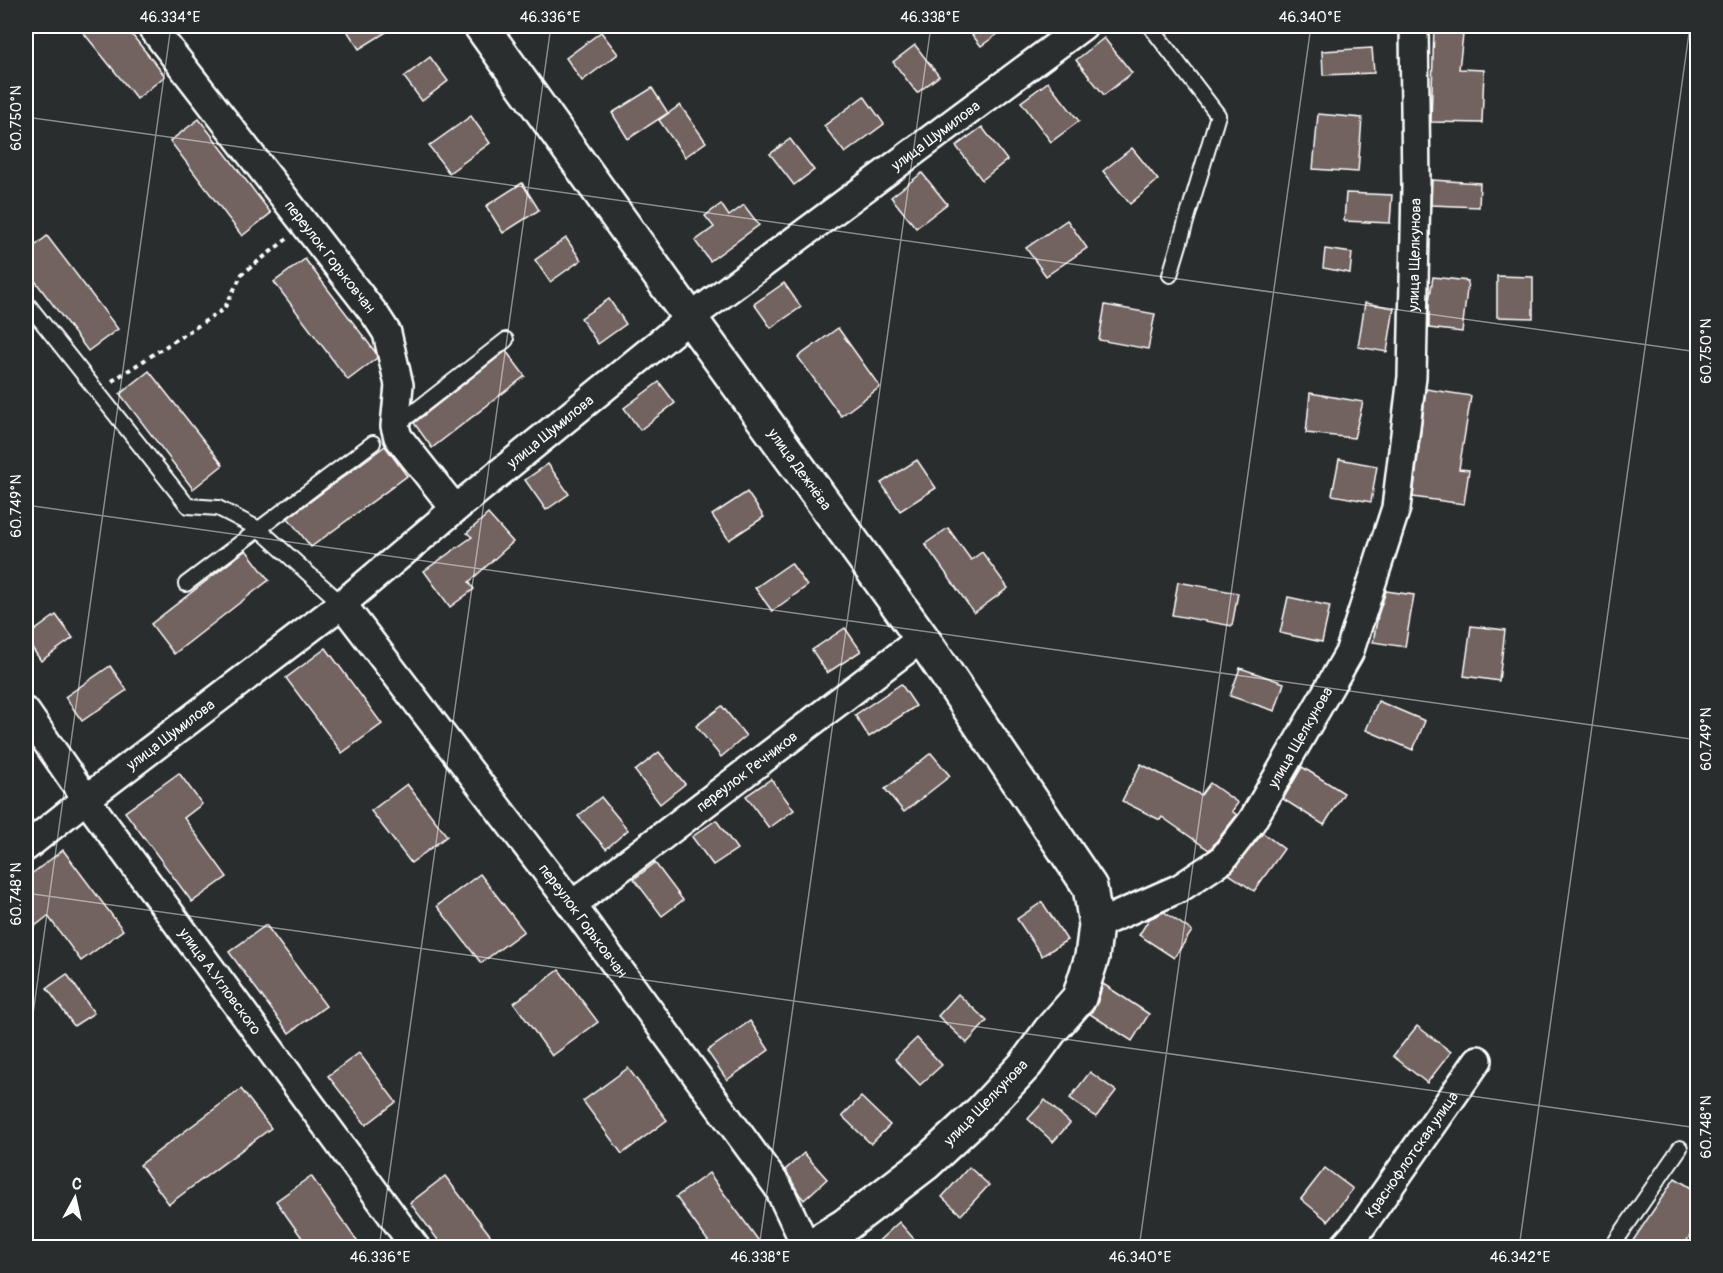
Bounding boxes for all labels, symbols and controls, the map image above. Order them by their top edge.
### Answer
text: 46.334°E [140,8,200,27]
text: 46.336°E [520,8,580,27]
text: 46.338°E [900,8,960,27]
text: 46.340°E [1279,8,1341,27]
text: 60.750°N [7,85,26,151]
street label: улица Шумилова [886,96,984,175]
street label: переулок Горьковчан [280,197,380,317]
street label: улица Щелкунова [1404,198,1425,313]
text: 60.750°N [1697,318,1716,384]
street label: улица Шумилова [502,391,597,473]
street label: улица Дежнёва [763,424,836,514]
text: 60.749°N [7,474,26,538]
street label: улица Щелкунова [1263,684,1337,792]
street label: улица Шумилова [122,695,218,775]
text: 60.749°N [1697,707,1716,771]
street label: переулок Речников [692,727,801,816]
street label: переулок Горьковчан [534,860,632,982]
text: 60.748°N [7,862,26,926]
street label: улица А.Угловского [174,923,266,1038]
street label: улица Щелкунова [939,1056,1032,1151]
street label: Краснофлотская улица [1361,1088,1463,1222]
text: 60.748°N [1697,1095,1716,1159]
north arrow [45,1168,105,1228]
text: С [71,1174,83,1195]
text: 46.336°E [350,1248,410,1267]
text: 46.338°E [730,1248,790,1267]
text: 46.340°E [1109,1248,1171,1267]
text: 46.342°E [1490,1248,1550,1267]

